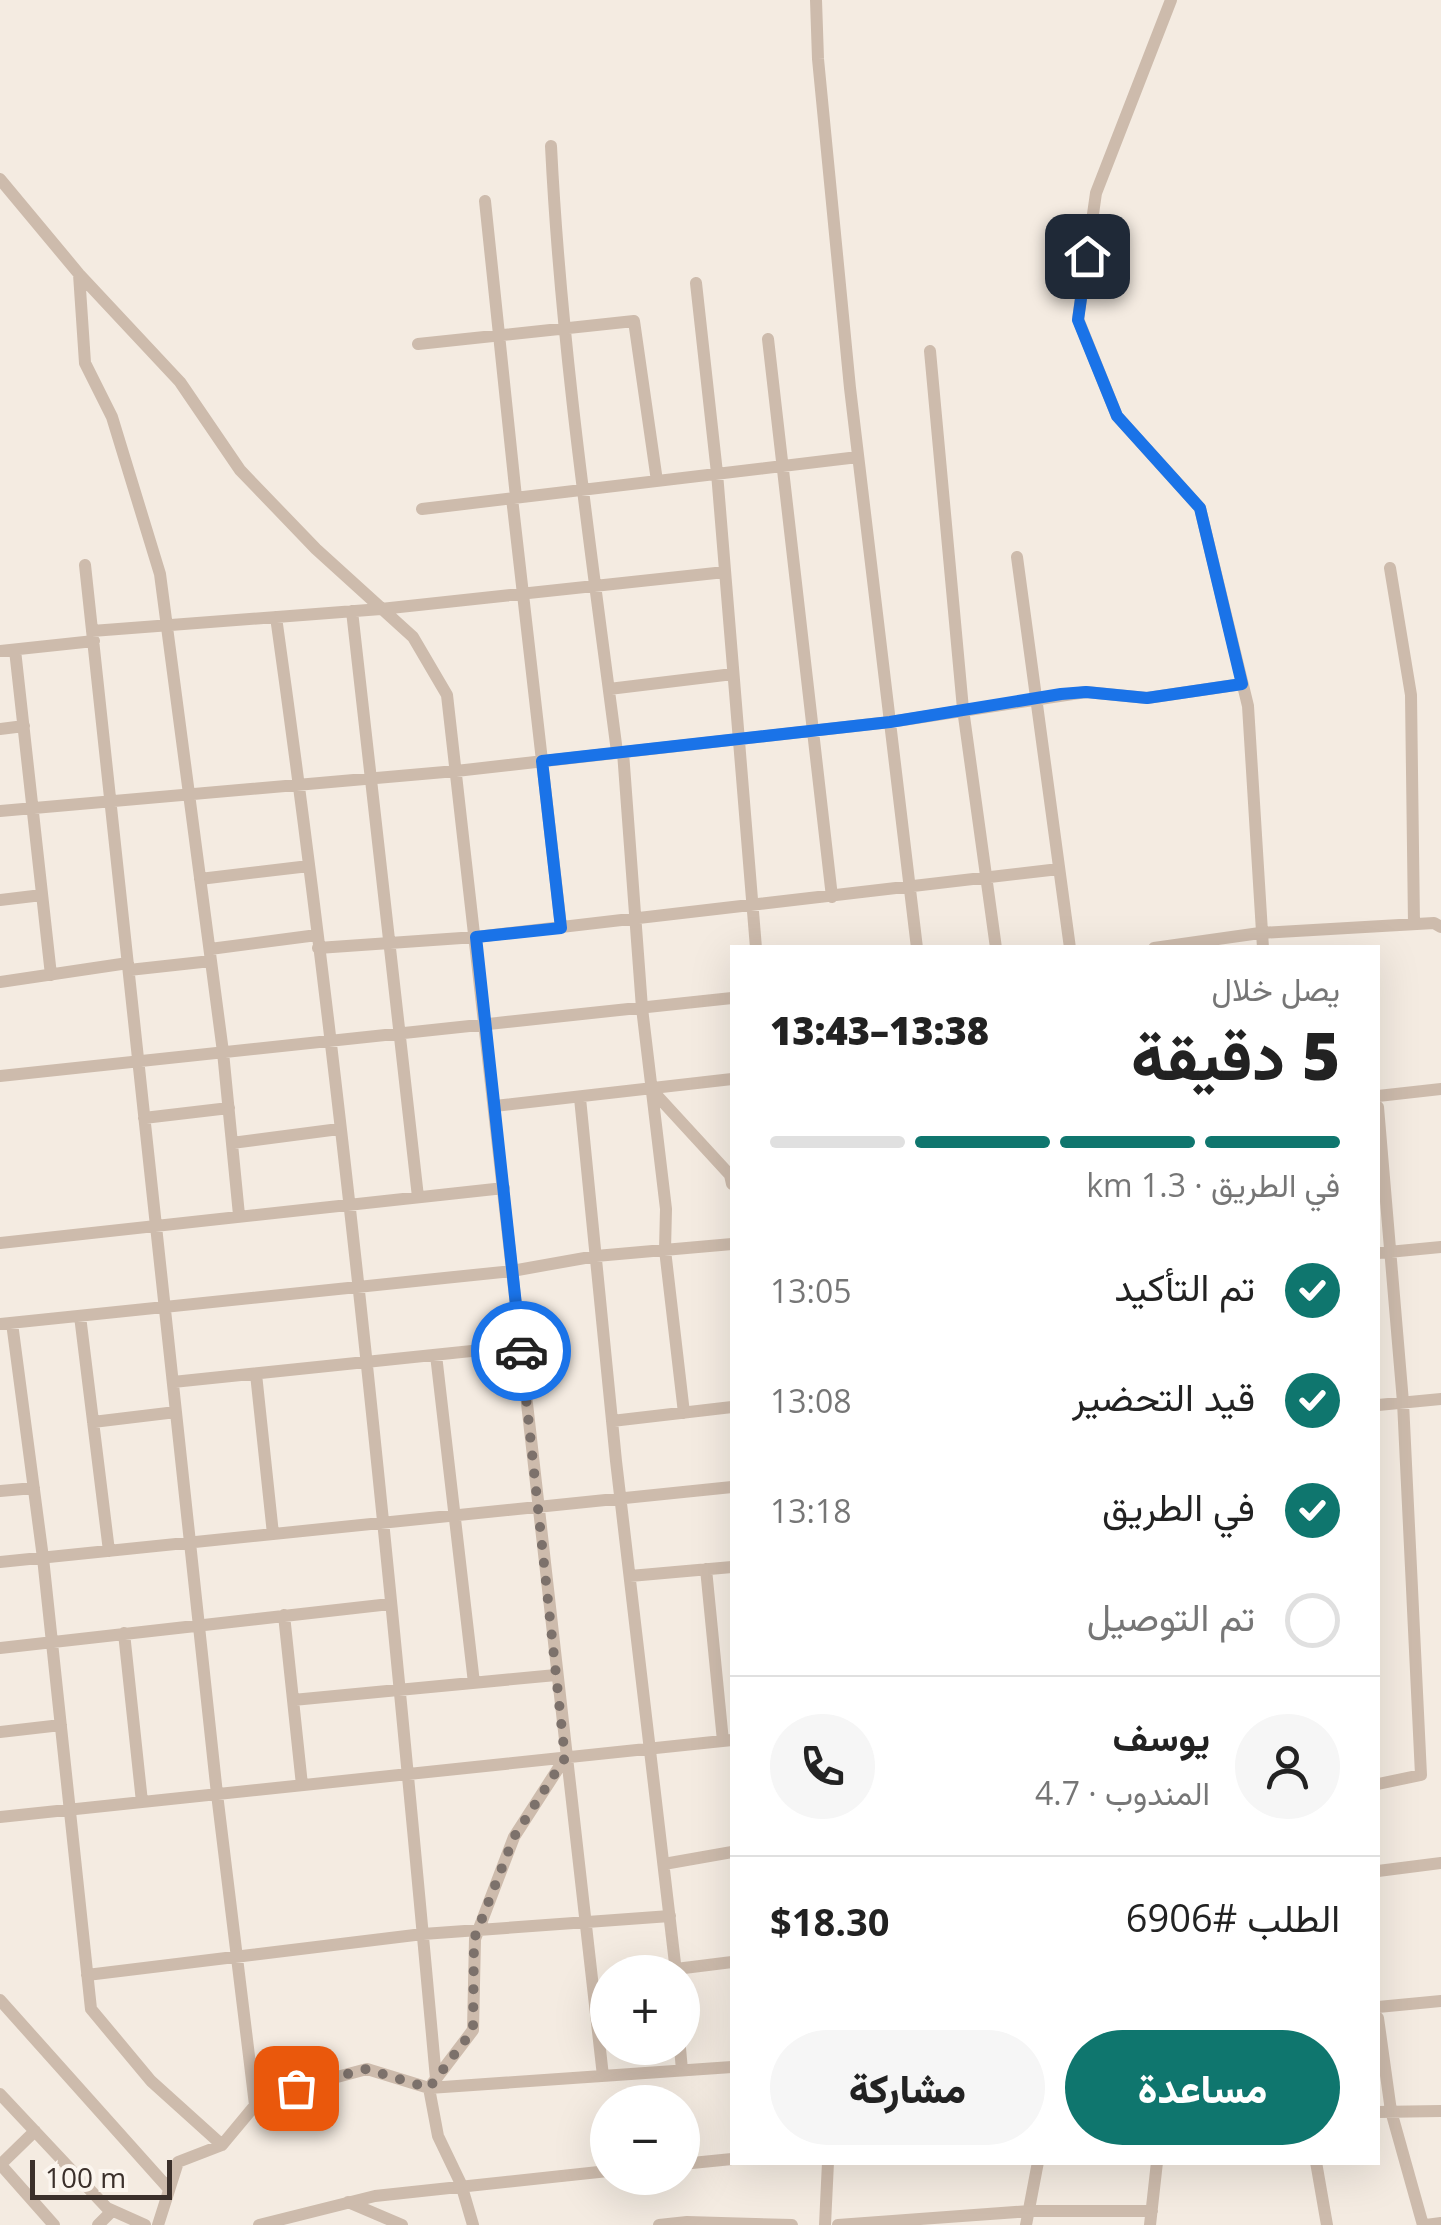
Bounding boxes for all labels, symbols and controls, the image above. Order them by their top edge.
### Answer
pin [1045,214,1130,299]
icon: home [1060,229,1115,284]
text: يصل خلال [1212,967,1340,1010]
text: 13:38–13:43 [770,1004,989,1056]
text: 5 دقيقة [1131,1011,1340,1099]
text: في الطريق · 1.3 km [1086,1163,1340,1206]
text: تم التأكيد [1114,1260,1255,1312]
icon: check [1285,1263,1340,1318]
text: 13:05 [770,1269,852,1312]
courier [471,1301,571,1401]
icon: car [494,1324,549,1379]
text: قيد التحضير [1072,1370,1255,1422]
icon: check [1285,1373,1340,1428]
text: 13:08 [770,1379,852,1422]
text: في الطريق [1102,1480,1255,1532]
icon: check [1285,1483,1340,1538]
text: 13:18 [770,1489,852,1532]
text: تم التوصيل [1087,1590,1255,1642]
text: يوسف [1113,1710,1210,1762]
button: phone [770,1714,875,1819]
button: person [1235,1714,1340,1819]
text: المندوب · 4.7 [1035,1771,1210,1814]
text: الطلب #6906 [1126,1891,1340,1943]
text: $18.30 [770,1895,889,1947]
map controls [590,1955,700,2195]
button: + [590,1955,700,2065]
button: مشاركة [770,2030,1045,2145]
button: مساعدة [1065,2030,1340,2145]
pin [254,2046,339,2131]
icon: bag [269,2061,324,2116]
button: − [590,2085,700,2195]
scale bar [30,2155,172,2200]
text: 100 m [45,2158,126,2196]

